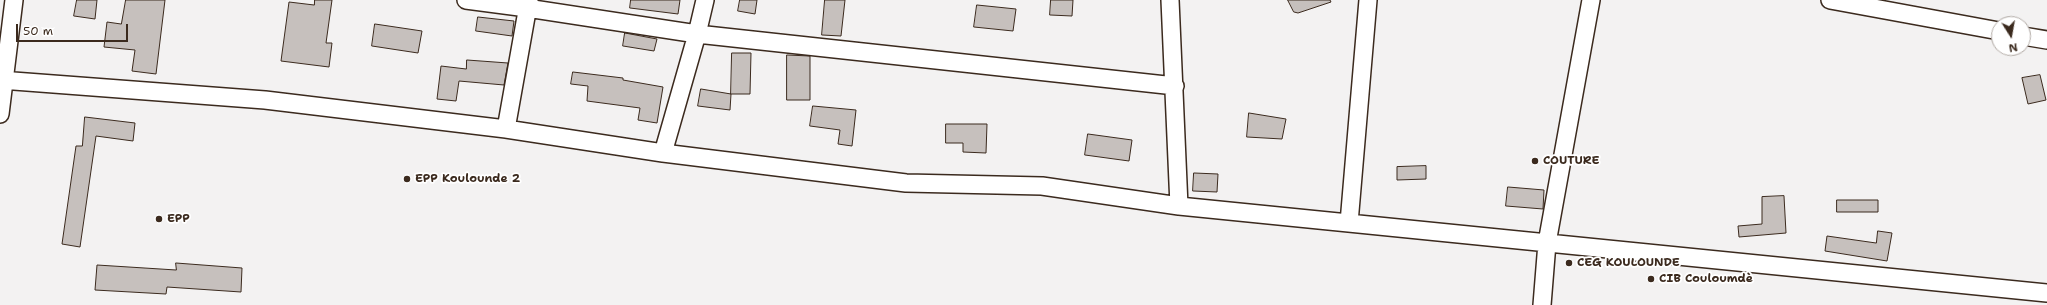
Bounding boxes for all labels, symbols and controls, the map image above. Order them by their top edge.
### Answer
scale bar [18,16,130,42]
north arrow [1991,16,2031,56]
text: 50 m [23,23,53,39]
text: N [2007,39,2019,55]
place label: COUTURE [1543,154,1599,168]
marker: COUTURE [1530,156,1540,166]
place label: EPP Koulounde 2 [415,172,520,186]
marker: EPP Koulounde 2 [402,174,412,184]
place label: EPP [167,212,190,226]
marker: EPP [154,214,164,224]
place label: CEG KOULOUNDE [1577,256,1680,270]
marker: CEG KOULOUNDE [1564,258,1574,268]
place label: CIB Couloumdè [1659,272,1753,286]
marker: CIB Couloumdè [1646,274,1656,284]

